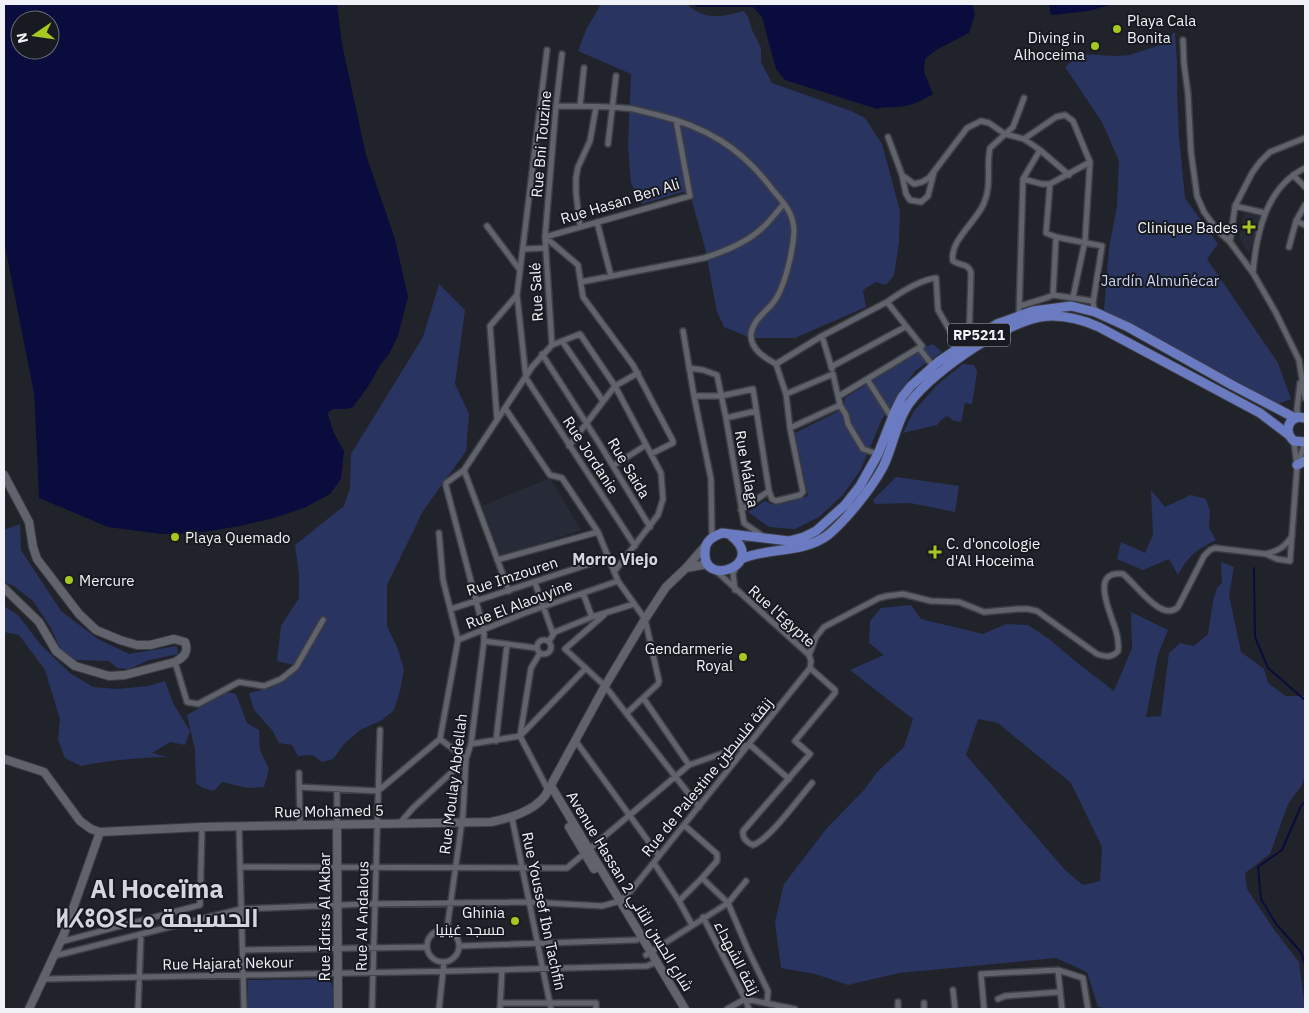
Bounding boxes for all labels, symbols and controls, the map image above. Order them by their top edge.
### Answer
north arrow [10,10,60,60]
place label: Playa Cala Bonita [1127,11,1196,47]
marker: Playa Cala Bonita [1111,23,1123,35]
place label: Diving in Alhoceima [1014,28,1085,64]
text: N [12,31,32,45]
marker: Diving in Alhoceima [1089,40,1101,52]
street label: Rue Bni Touzine [527,90,555,198]
street label: Rue Hasan Ben Ali [558,174,682,228]
place label: Clinique Bades [1138,218,1238,237]
marker: Clinique Bades [1242,220,1256,234]
street label: Rue Salé [525,262,547,322]
park label: Jardín Almuñécar [1101,271,1220,290]
road number: RP5211 [948,324,1010,346]
street label: Rue Jordanie [559,413,623,497]
street label: Rue Málaga [731,429,763,509]
street label: Rue Saida [604,434,654,502]
place label: Playa Quemado [185,528,291,547]
marker: Playa Quemado [169,531,181,543]
place label: C. d'oncologie d'Al Hoceima [946,534,1040,570]
marker: C. d'oncologie d'Al Hoceima [928,545,942,559]
district label: Morro Viejo [572,549,658,569]
street label: Rue Imzouren [464,552,560,600]
place label: Mercure [79,571,135,590]
marker: Mercure [63,574,75,586]
street label: Rue El Alaouyine [463,575,575,633]
street label: Rue l'Egypte [745,581,819,651]
place label: Gendarmerie Royal [645,639,733,675]
marker: Gendarmerie Royal [737,651,749,663]
street label: Rue de Palestine زنقة فلسطين [637,694,778,861]
street label: Rue Moulay Abdellah [435,712,471,856]
street label: Avenue Hassan 2 شارع الحسن الثاني [560,787,697,996]
street label: Rue Mohamed 5 [274,801,384,821]
street label: Rue Youssef Ibn Tachfin [518,830,570,992]
street label: Rue Idriss Al Akbar [315,852,334,981]
street label: Rue Al Andalous [352,861,372,971]
district label: Al Hoceïma ⵍⵃⵓⵙⵉⵎⴰ الحسيمة [55,872,259,934]
place label: Ghinia مسجد غينيا [435,903,505,939]
marker: Ghinia مسجد غينيا [509,915,521,927]
street label: زنقة الشهداء [709,918,764,999]
street label: Rue Hajarat Nekour [162,952,294,974]

